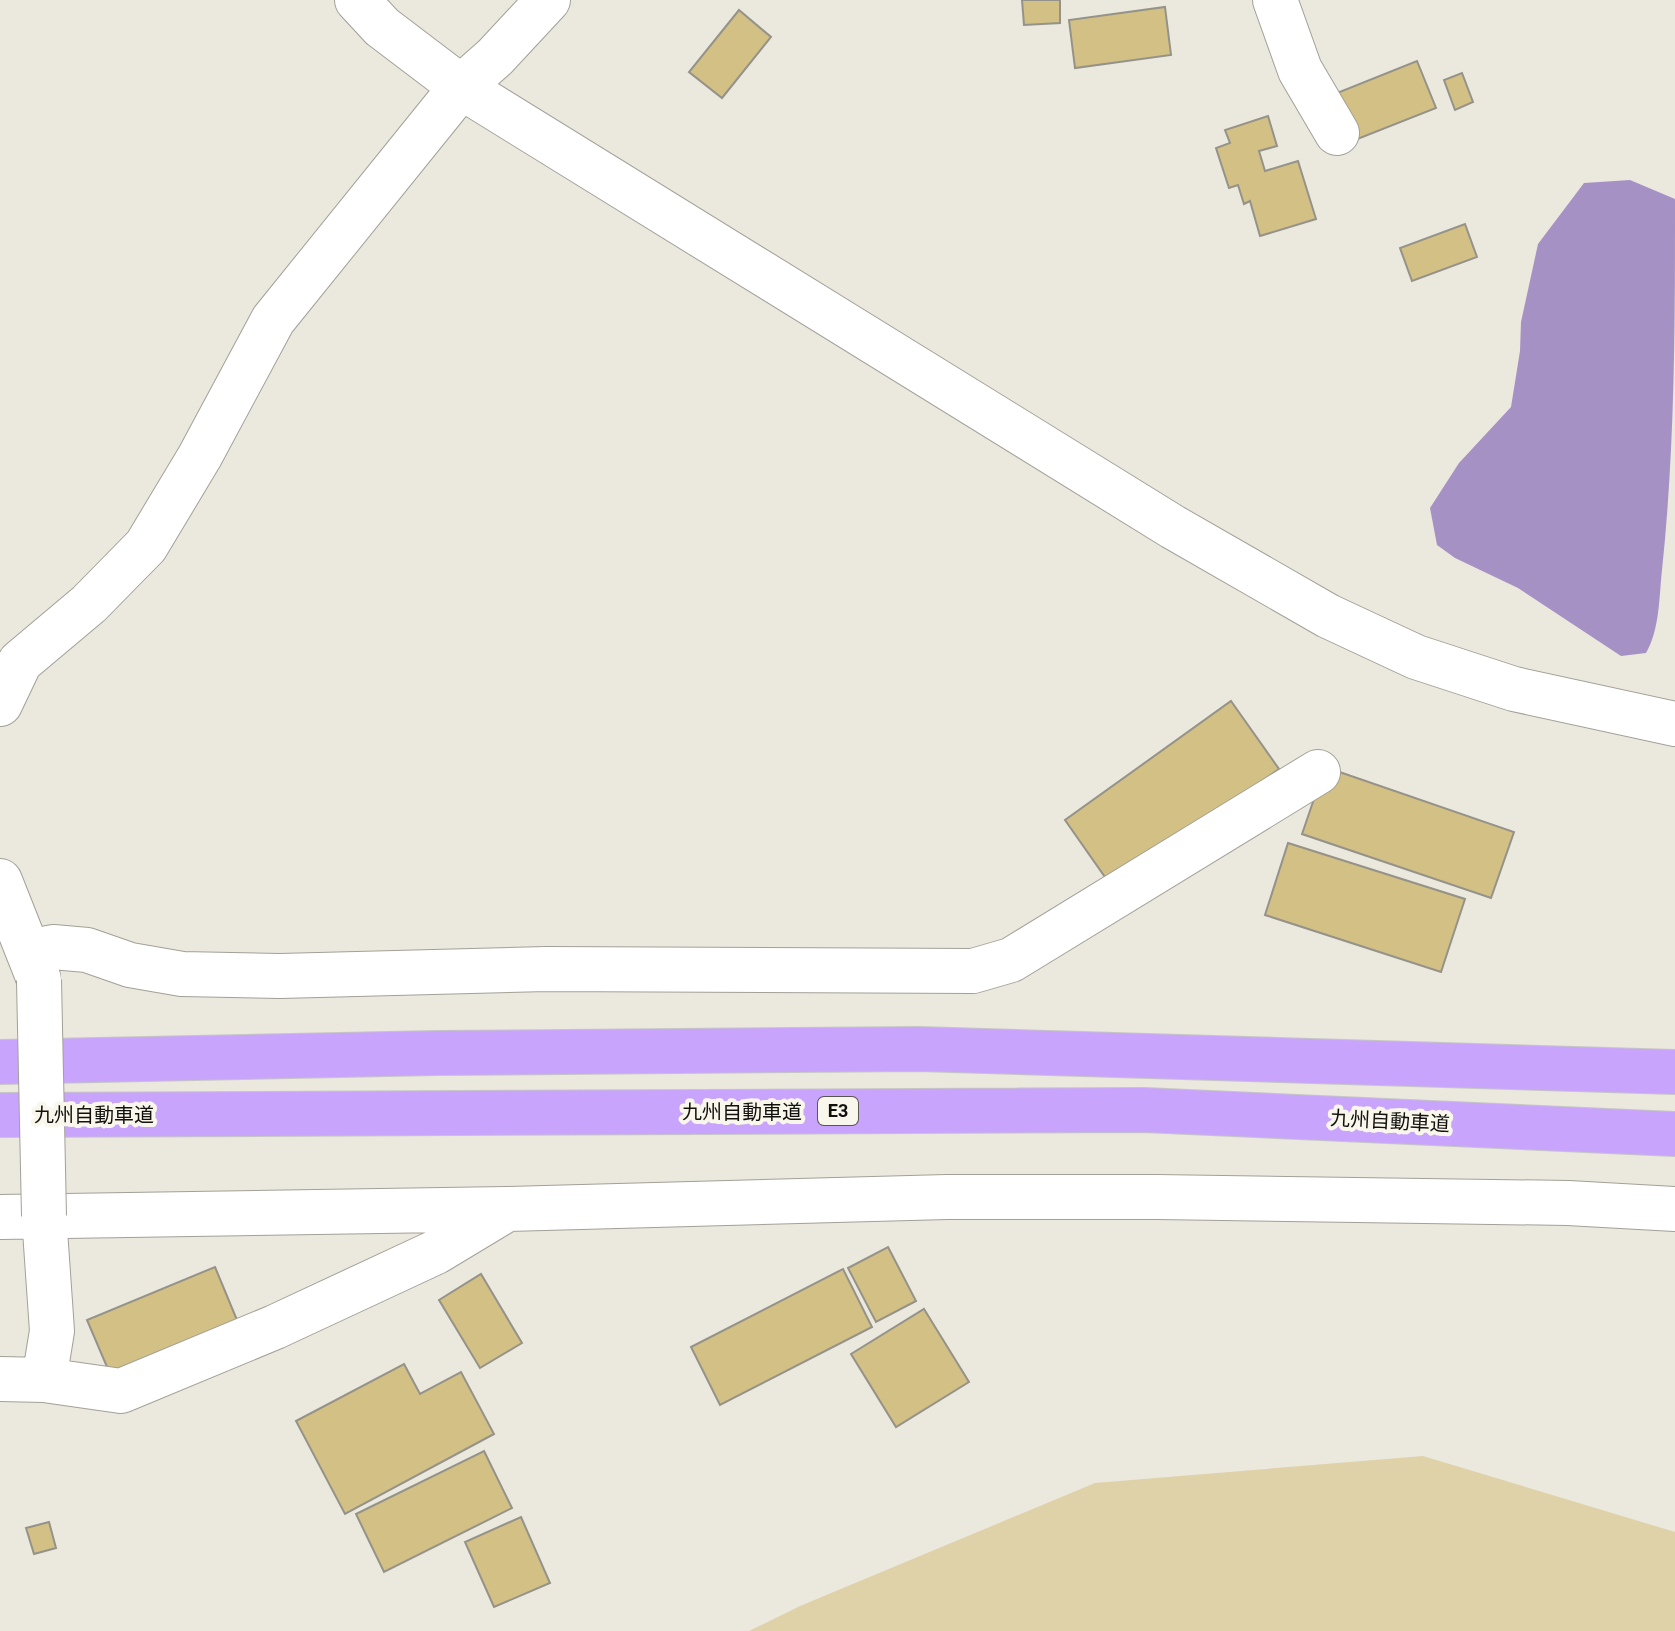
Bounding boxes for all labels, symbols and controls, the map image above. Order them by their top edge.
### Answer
road number: E3 [818,1097,858,1125]
street label: 九州自動車道 [682,1100,802,1124]
street label: 九州自動車道 [34,1103,154,1127]
street label: 九州自動車道 [1329,1106,1451,1136]

